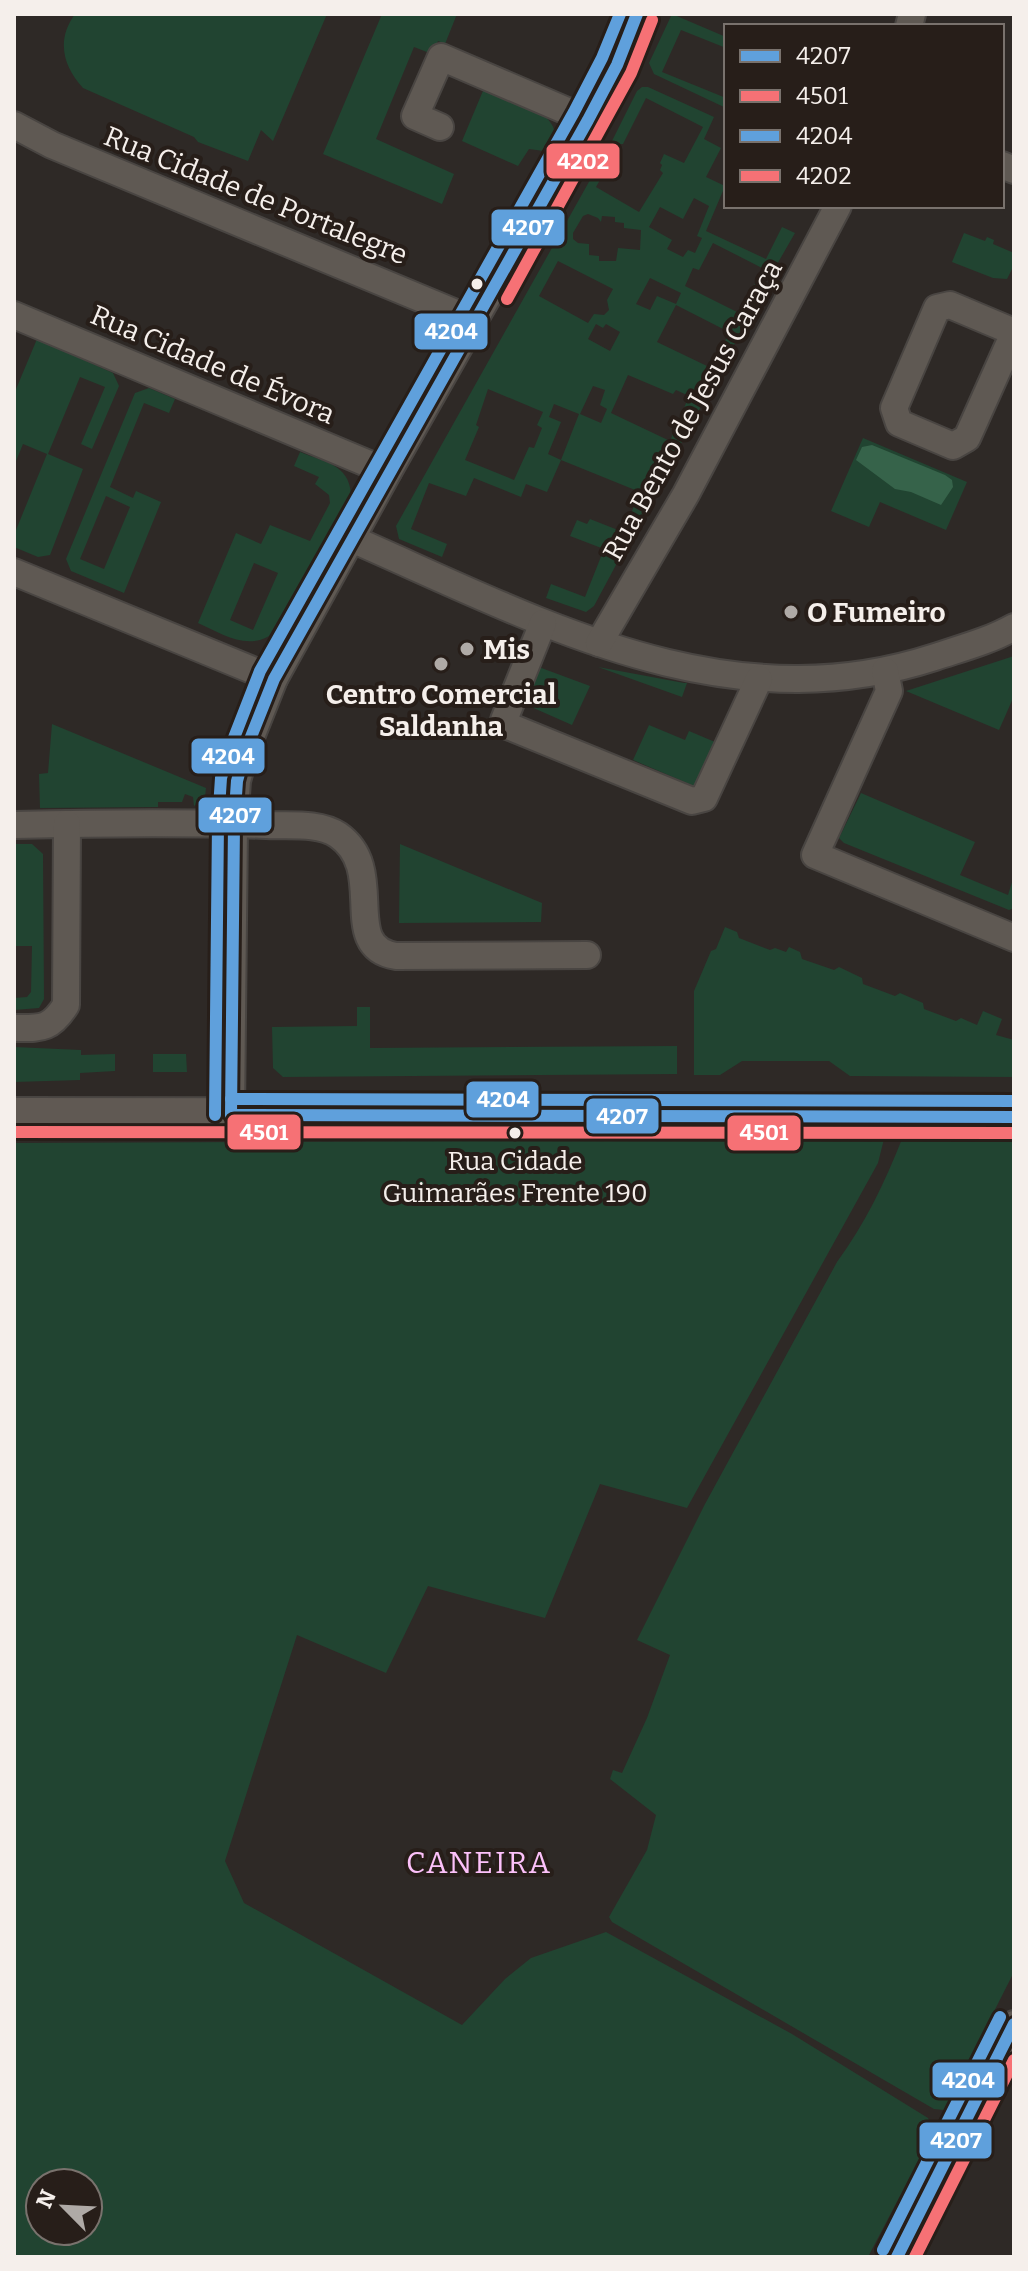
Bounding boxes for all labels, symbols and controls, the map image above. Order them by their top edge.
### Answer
legend [724,24,1004,208]
text: 4207 [796,42,851,70]
text: 4501 [796,82,848,110]
street label: Rua Cidade de Portalegre [99,119,412,271]
text: 4204 [796,122,852,150]
line badge: 4202 [545,142,621,180]
text: 4202 [557,148,609,175]
text: 4202 [796,162,852,190]
line badge: 4207 [490,208,566,247]
text: 4207 [502,214,554,241]
street label: Rua Bento de Jesus Caraça [596,254,789,566]
unlabelled marker [469,276,485,292]
street label: Rua Cidade de Évora [86,297,340,431]
line badge: 4204 [413,312,489,351]
text: 4204 [424,318,478,345]
place label: O Fumeiro [807,596,946,629]
marker: O Fumeiro [782,603,800,621]
place label: Mis [483,633,530,666]
marker: Mis [458,640,476,658]
marker: Centro Comercial Saldanha [432,655,450,673]
place label: Centro Comercial Saldanha [326,678,557,743]
line badge: 4204 [190,737,266,775]
text: 4204 [201,743,255,770]
line badge: 4207 [197,796,273,834]
text: 4207 [209,802,261,829]
line badge: 4204 [465,1080,540,1119]
text: 4204 [476,1086,530,1113]
line badge: 4207 [585,1097,660,1135]
text: 4207 [596,1103,648,1130]
line badge: 4501 [226,1113,302,1151]
line badge: 4501 [726,1114,802,1152]
text: 4501 [240,1119,289,1146]
text: 4501 [740,1119,789,1146]
marker: Rua Cidade Guimarães Frente 190 [507,1125,523,1141]
place label: Rua Cidade Guimarães Frente 190 [382,1146,648,1209]
district label: CANEIRA [406,1845,552,1881]
line badge: 4204 [931,2061,1006,2099]
text: 4204 [941,2067,995,2094]
line badge: 4207 [918,2121,993,2160]
text: 4207 [930,2127,982,2154]
north arrow [24,2167,104,2247]
text: N [30,2186,62,2212]

